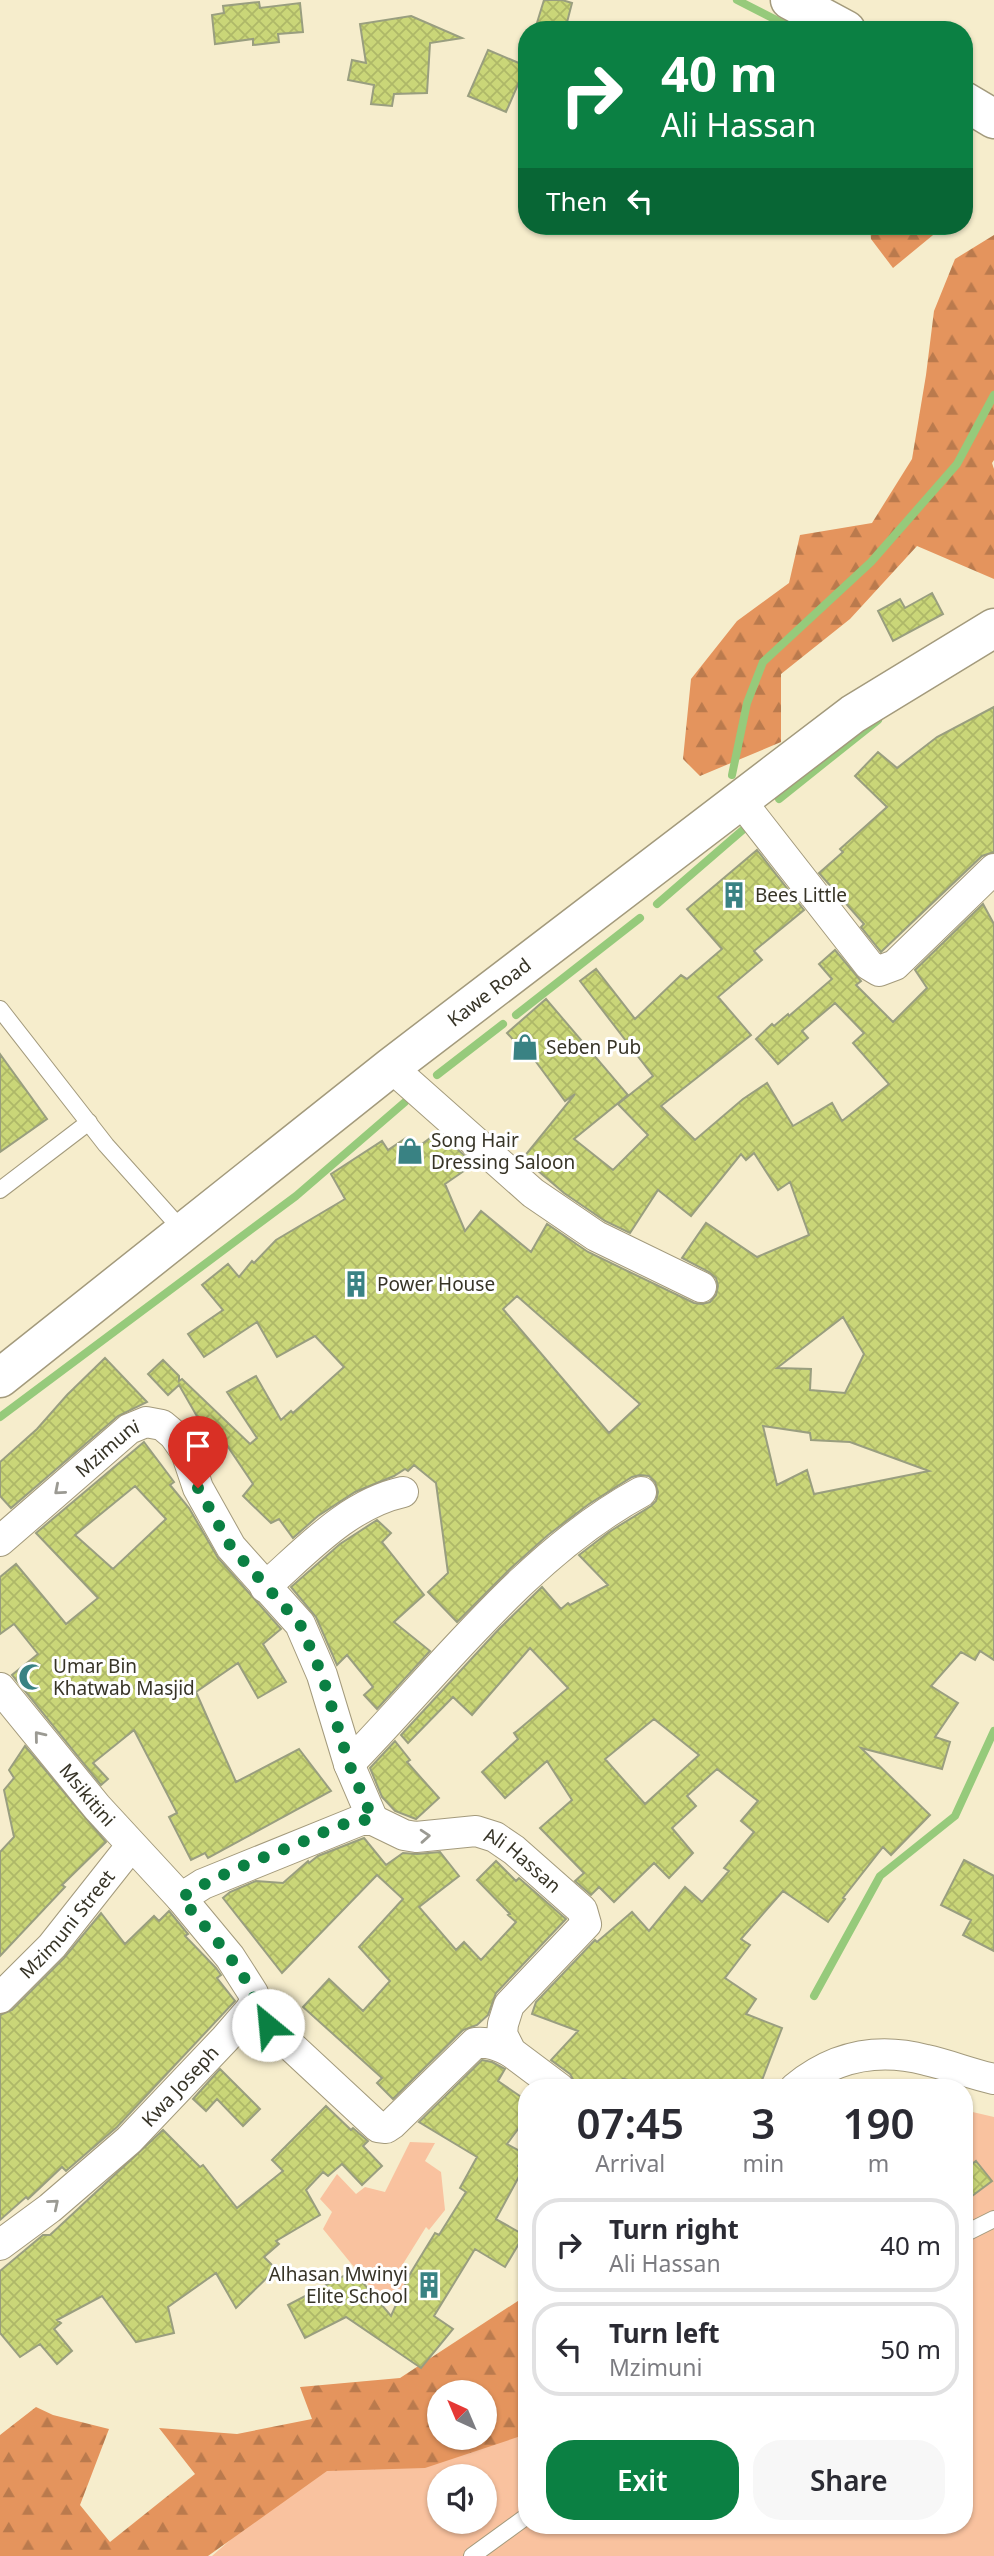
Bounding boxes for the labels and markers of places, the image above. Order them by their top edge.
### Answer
building icon: Bees Little [719,880,749,910]
place label: Bees Little [755,882,847,908]
shop icon: Seben Pub [510,1032,540,1062]
place label: Seben Pub [546,1034,641,1060]
place label: Song Hair Dressing Saloon [431,1127,575,1175]
shop icon: Song Hair Dressing Saloon [395,1136,425,1166]
building icon: Power House [341,1269,371,1299]
place label: Power House [377,1271,495,1297]
pin [168,1416,228,1488]
place label: Umar Bin Khatwab Masjid [53,1653,195,1701]
mosque icon: Umar Bin Khatwab Masjid [17,1662,47,1692]
place label: Alhasan Mwinyi Elite School [269,2261,408,2309]
building icon: Alhasan Mwinyi Elite School [414,2270,444,2300]

